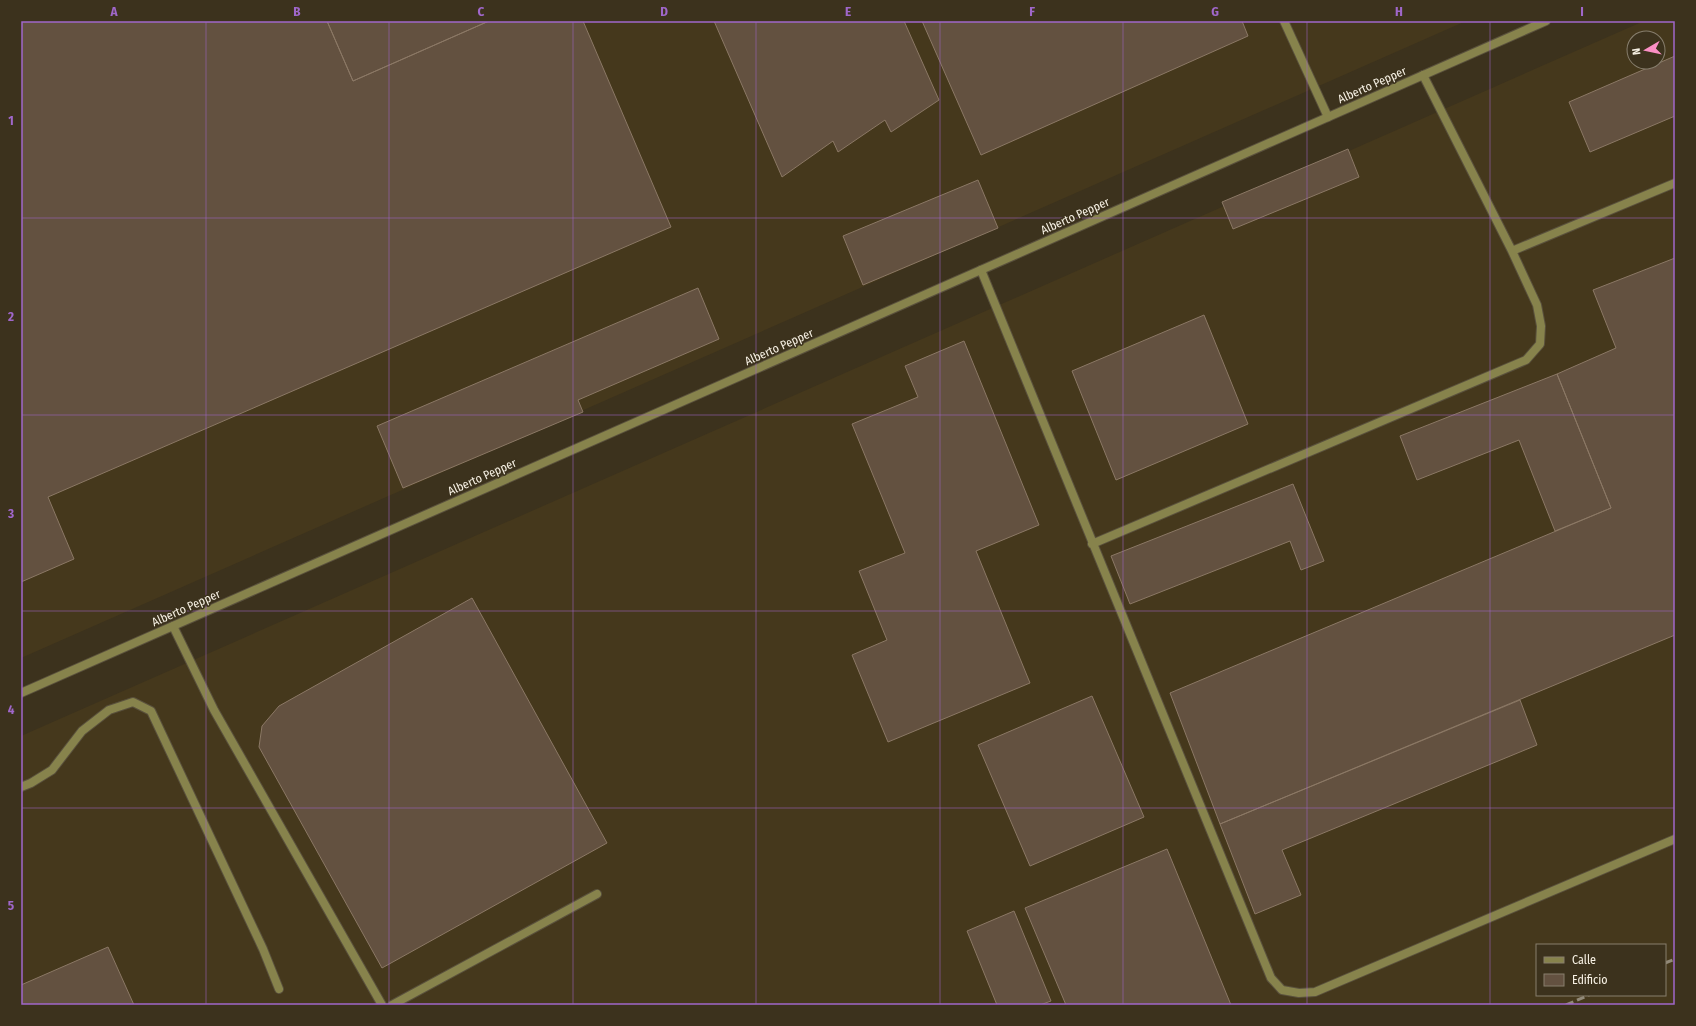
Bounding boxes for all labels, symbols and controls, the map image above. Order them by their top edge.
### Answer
text: A [109,4,118,19]
text: B [293,4,301,19]
text: C [478,4,485,19]
text: D [660,4,668,19]
text: E [845,4,851,19]
text: F [1029,4,1035,19]
text: G [1211,4,1219,19]
text: H [1395,4,1403,19]
text: I [1580,4,1584,19]
north arrow [1626,30,1666,70]
text: N [1630,47,1644,56]
street label: Alberto Pepper [1336,63,1409,106]
text: 1 [8,113,14,128]
street label: Alberto Pepper [1039,194,1112,237]
text: 2 [7,309,14,324]
street label: Alberto Pepper [743,325,816,368]
street label: Alberto Pepper [446,455,519,498]
text: 3 [7,506,14,521]
street label: Alberto Pepper [150,586,223,629]
text: 4 [8,702,15,717]
text: 5 [8,898,14,913]
legend [1536,944,1666,996]
text: Calle [1572,953,1596,967]
text: Edificio [1572,973,1608,987]

